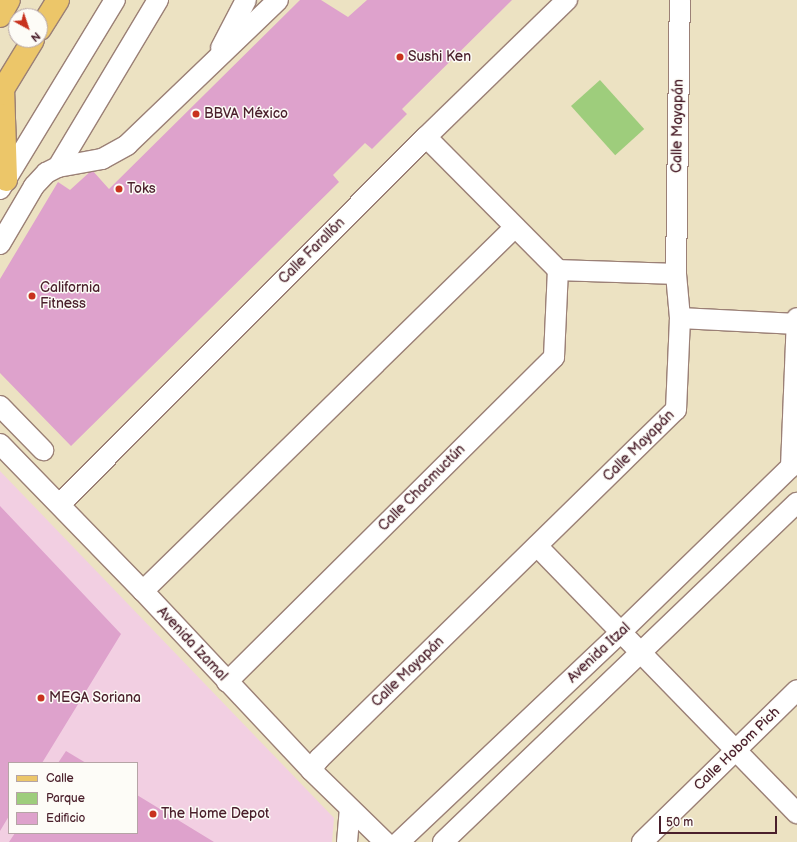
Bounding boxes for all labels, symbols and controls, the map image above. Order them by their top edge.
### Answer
north arrow [8,8,48,48]
text: N [28,29,43,44]
place label: Sushi Ken [408,49,471,65]
marker: Sushi Ken [395,52,405,62]
street label: Calle Mayapán [669,79,687,173]
place label: BBVA México [204,106,288,122]
marker: BBVA México [191,109,201,119]
place label: Toks [127,181,156,197]
marker: Toks [114,184,124,194]
street label: Calle Farallón [275,214,349,288]
place label: California Fitness [40,280,100,312]
marker: California Fitness [27,291,37,301]
street label: Calle Mayapán [600,407,678,485]
street label: Calle Chacmuctún [375,441,469,535]
street label: Avenida Izamal [153,603,231,685]
street label: Avenida Itzal [564,620,634,686]
street label: Calle Mayapán [368,633,448,711]
place label: MEGA Soriana [49,690,141,706]
marker: MEGA Soriana [36,693,46,703]
street label: Calle Hobom Pich [691,704,783,794]
legend [8,762,138,834]
text: Calle [46,771,74,786]
text: Parque [46,791,85,806]
place label: The Home Depot [161,806,269,822]
scale bar [661,808,779,834]
marker: The Home Depot [148,809,158,819]
text: Edificio [46,811,85,826]
text: 50 m [666,815,693,830]

